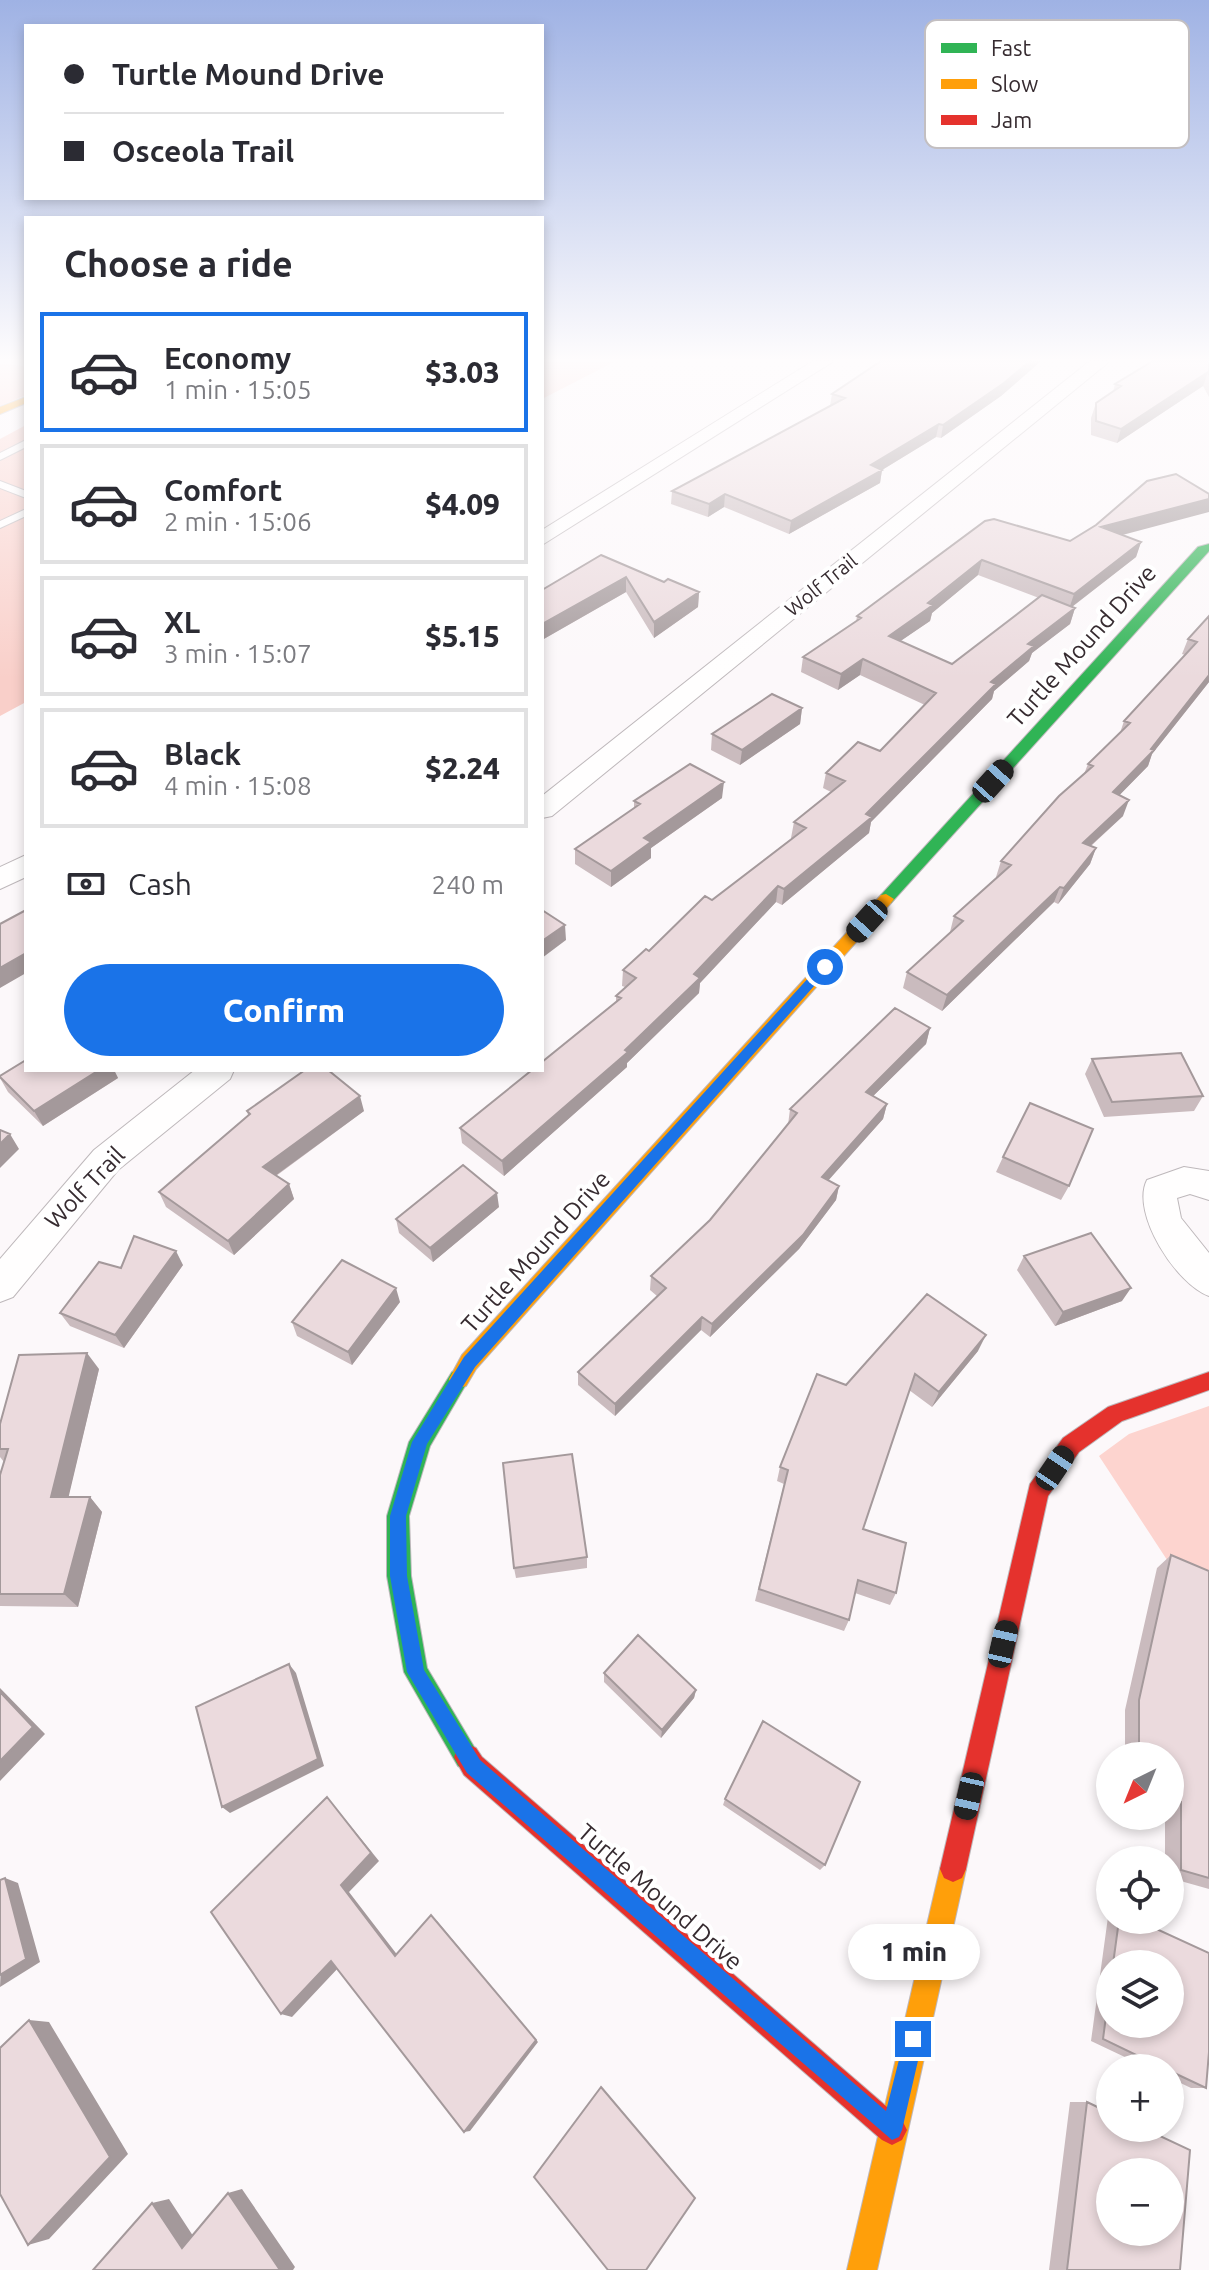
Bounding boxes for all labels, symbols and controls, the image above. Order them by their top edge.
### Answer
legend [925,20,1189,148]
text: Fast [991,35,1032,60]
text: Turtle Mound Drive [112,57,385,91]
text: Slow [991,71,1038,96]
text: Jam [991,107,1032,132]
text: Osceola Trail [112,134,294,168]
text: Choose a ride [64,243,293,284]
icon: car [68,336,140,408]
text: Economy [164,341,291,375]
text: $3.03 [425,355,500,389]
text: 1 min · 15:05 [164,375,312,404]
icon: car [68,468,140,540]
text: Comfort [164,473,282,507]
text: $4.09 [425,487,500,521]
text: 2 min · 15:06 [164,507,312,536]
street label: Wolf Trail [780,549,861,621]
street label: Turtle Mound Drive [1002,559,1161,732]
icon: car [68,600,140,672]
text: XL [164,605,200,639]
text: $5.15 [425,619,500,653]
text: 3 min · 15:07 [164,639,312,668]
icon: car [68,732,140,804]
text: Black [164,737,241,771]
text: $2.24 [425,751,500,785]
car [968,755,1018,807]
text: 4 min · 15:08 [164,771,312,800]
icon: cash [64,862,108,906]
text: Cash [128,867,192,901]
text: 240 m [432,870,504,899]
car [842,895,892,947]
route start [807,949,843,985]
button: Confirm [64,964,504,1056]
street label: Wolf Trail [39,1141,130,1234]
street label: Turtle Mound Drive [456,1165,615,1338]
car [1032,1441,1078,1495]
car [986,1618,1020,1670]
north arrow [1096,1742,1184,1830]
map controls [1096,1742,1184,2246]
car [952,1770,986,1822]
street label: Turtle Mound Drive [573,1818,748,1975]
button: locate [1096,1846,1184,1934]
callout: 1 min [847,1923,979,1979]
text: 1 min [881,1937,947,1966]
button: layers [1096,1950,1184,2038]
route end [895,2021,931,2057]
button: + [1096,2054,1184,2142]
button: − [1096,2158,1184,2246]

